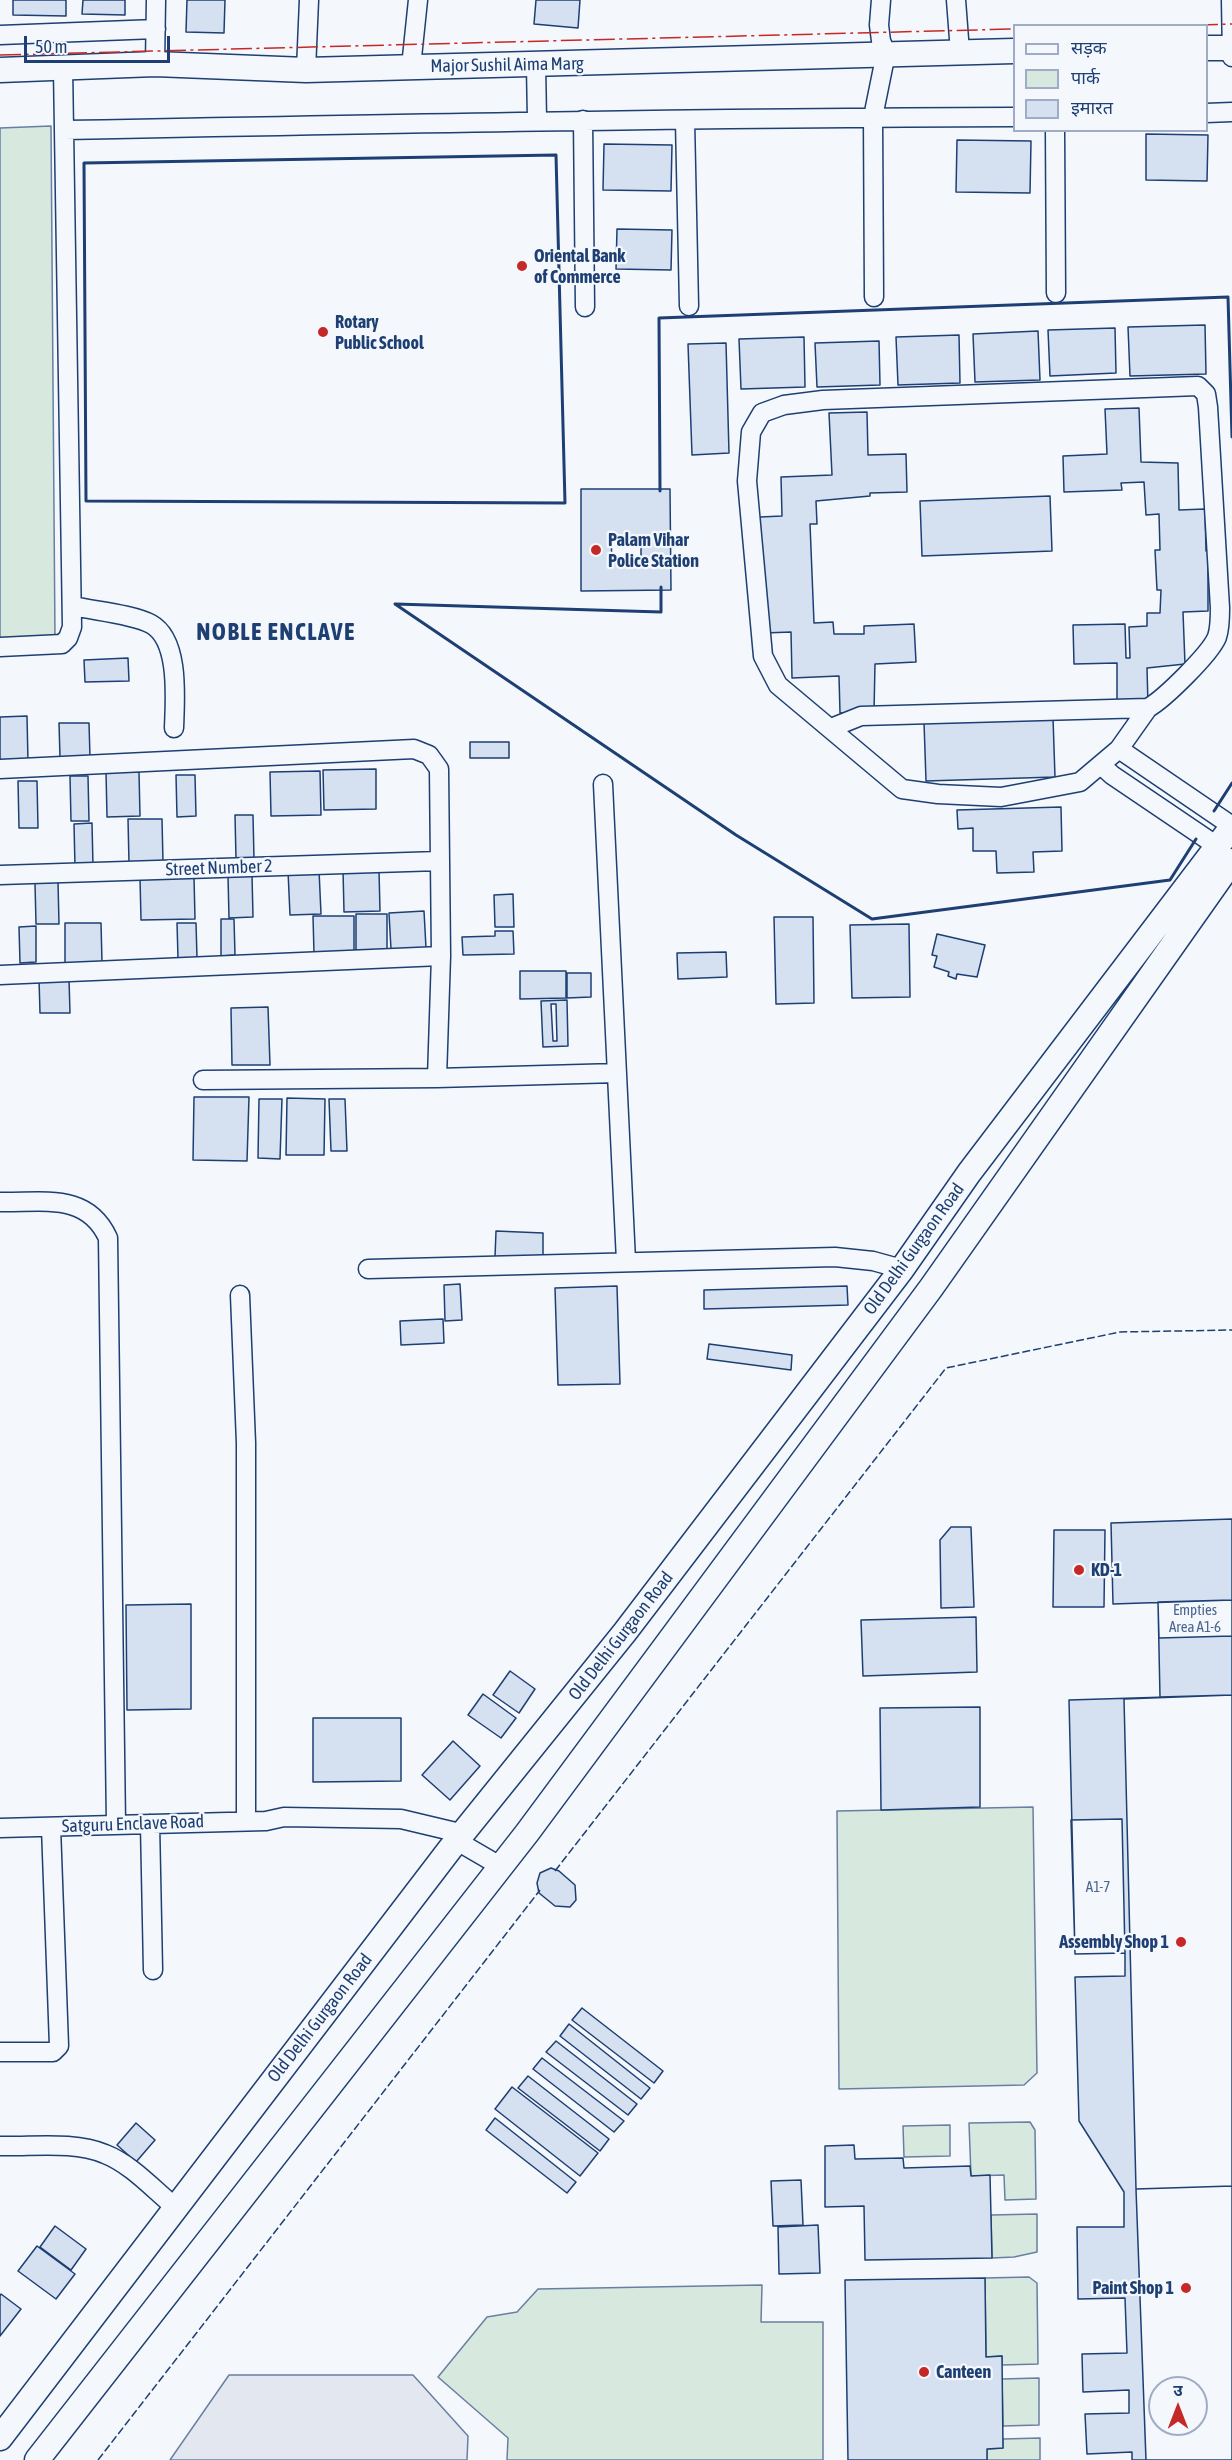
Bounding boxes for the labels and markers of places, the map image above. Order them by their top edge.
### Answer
place label: Oriental Bank of Commerce [534,245,625,288]
marker: Oriental Bank of Commerce [515,259,529,273]
place label: Rotary Public School [335,311,424,354]
marker: Rotary Public School [316,325,330,339]
place label: Palam Vihar Police Station [608,529,699,572]
marker: Palam Vihar Police Station [589,543,603,557]
place label: KD-1 [1091,1559,1122,1581]
marker: KD-1 [1072,1563,1086,1577]
place label: Assembly Shop 1 [1059,1931,1169,1953]
marker: Assembly Shop 1 [1174,1935,1188,1949]
place label: Paint Shop 1 [1092,2277,1174,2299]
marker: Paint Shop 1 [1179,2281,1193,2295]
place label: Canteen [936,2361,991,2383]
marker: Canteen [917,2365,931,2379]

